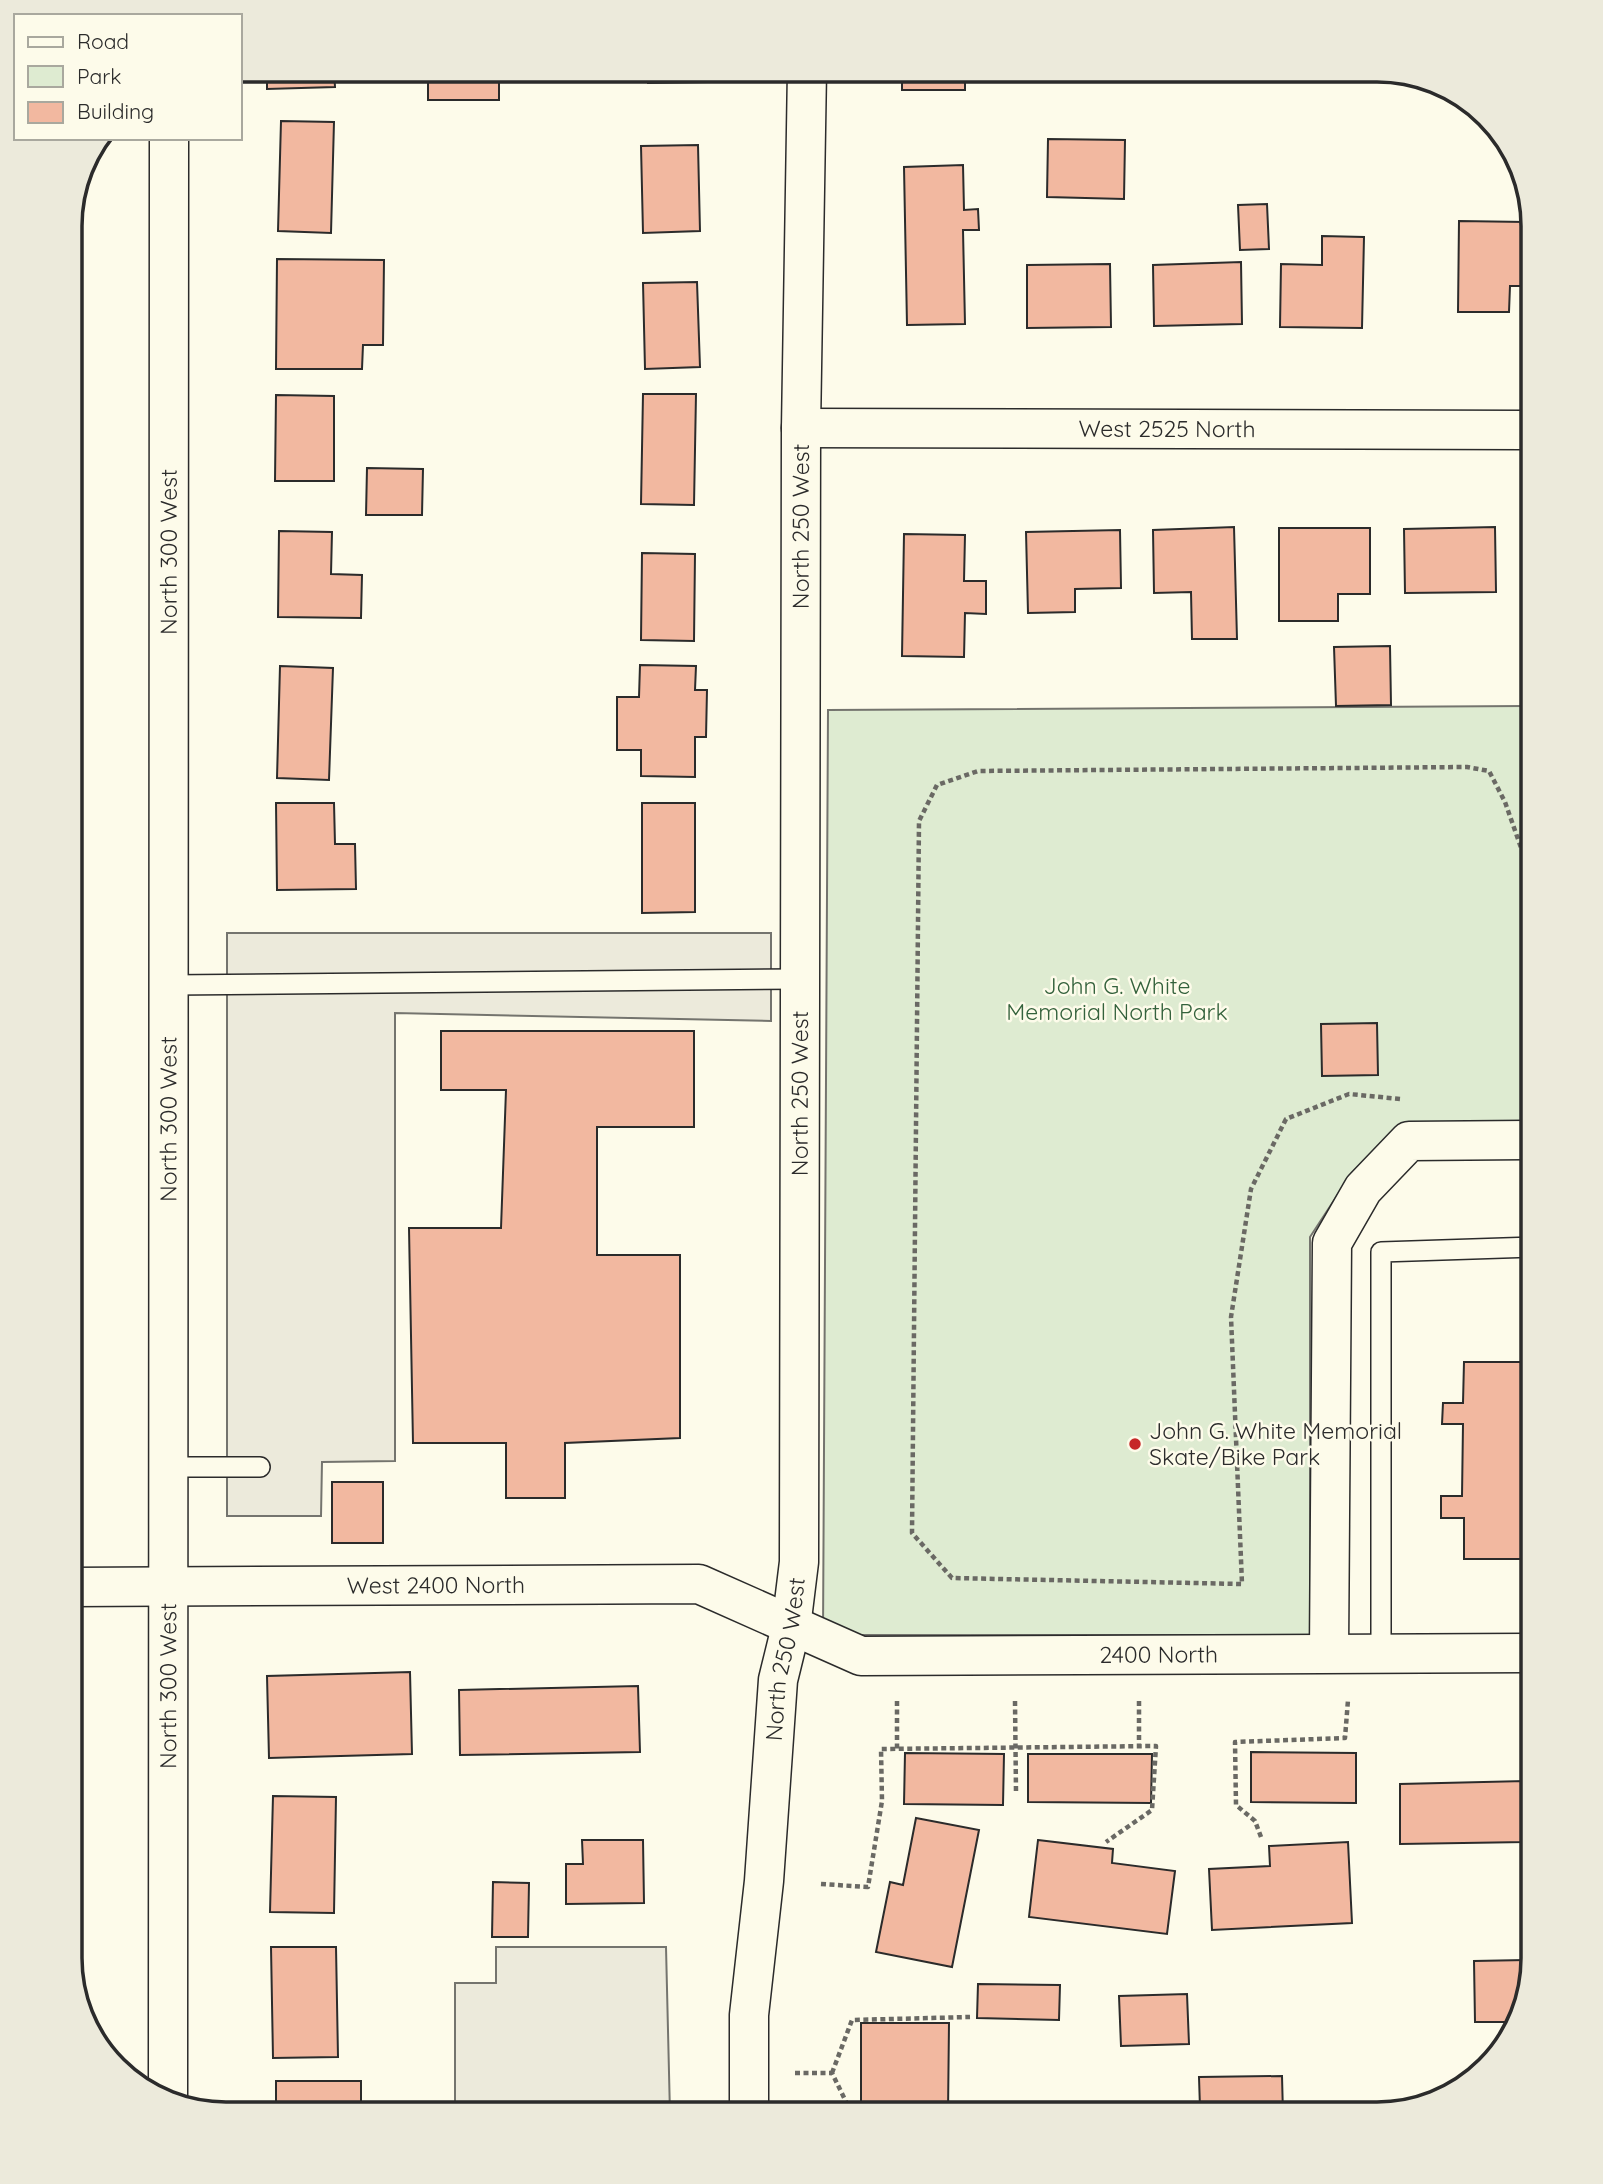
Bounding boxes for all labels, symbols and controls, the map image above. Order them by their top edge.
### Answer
legend [14,14,242,140]
text: Road [77,28,129,54]
text: Park [77,63,121,89]
text: Building [77,98,154,124]
street label: West 2525 North [1078,414,1256,443]
street label: North 250 West [786,443,815,609]
street label: North 300 West [154,469,183,635]
park label: John G. White Memorial North Park [1006,971,1228,1026]
street label: North 250 West [785,1010,814,1176]
street label: North 300 West [153,1036,183,1202]
place label: John G. White Memorial Skate/Bike Park [1149,1416,1402,1471]
marker: John G. White Memorial Skate/Bike Park [1127,1436,1143,1452]
street label: West 2400 North [347,1570,525,1600]
street label: North 250 West [759,1576,811,1742]
street label: North 300 West [153,1603,182,1769]
street label: 2400 North [1099,1639,1218,1669]

